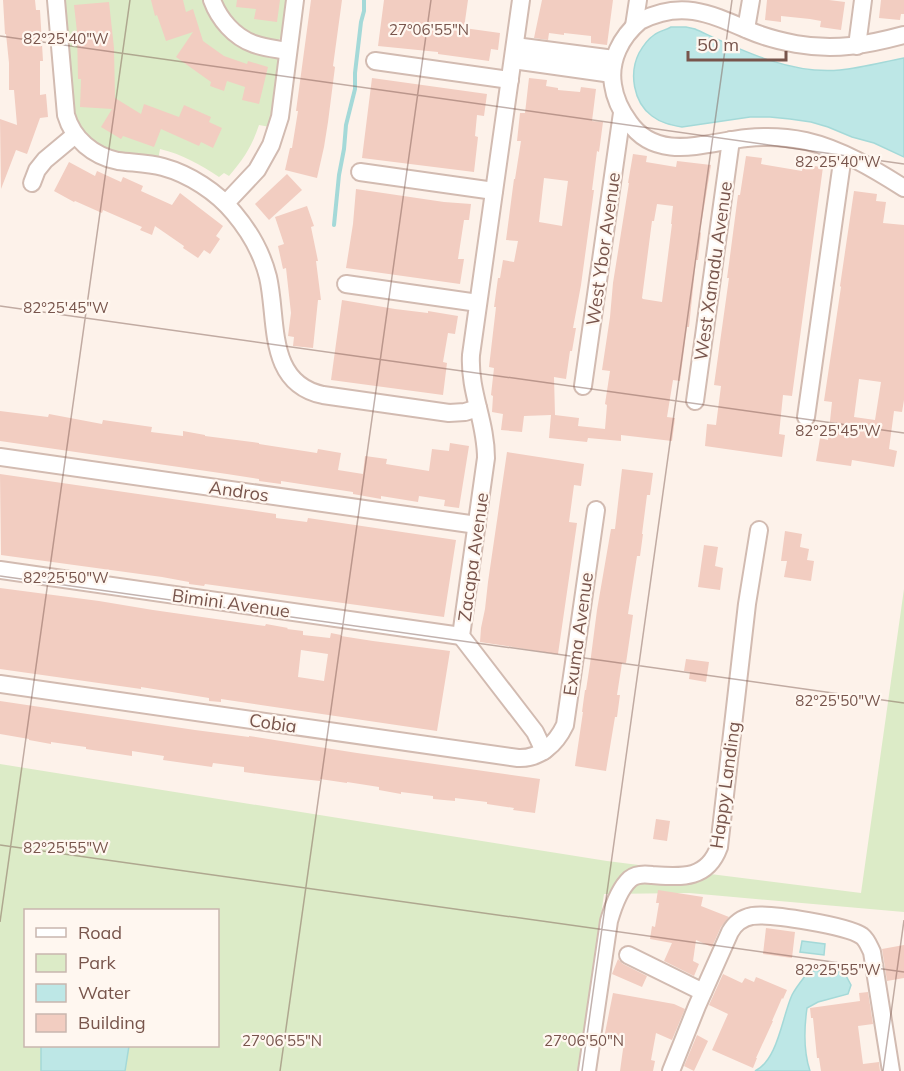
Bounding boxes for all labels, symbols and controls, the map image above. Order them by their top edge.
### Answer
text: 27°06'55"N [389,20,469,39]
scale bar [688,24,786,62]
text: 82°25'40"W [23,29,109,48]
text: 50 m [697,33,739,56]
text: 82°25'40"W [795,152,881,171]
street label: West Ybor Avenue [581,171,625,327]
street label: West Xanadu Avenue [689,180,737,362]
text: 82°25'45"W [23,298,109,317]
text: 82°25'45"W [795,421,881,440]
street label: Andros [208,475,270,507]
street label: Zacapa Avenue [453,491,493,623]
text: 82°25'50"W [23,568,109,587]
street label: Exuma Avenue [558,571,598,697]
street label: Bimini Avenue [171,583,291,623]
text: 82°25'50"W [795,691,881,710]
street label: Cobia [248,708,298,738]
street label: Happy Landing [705,720,745,850]
text: 82°25'55"W [23,838,109,857]
legend [24,909,219,1047]
text: Road [78,921,122,944]
text: Park [78,951,117,974]
text: 82°25'55"W [795,960,881,979]
text: Water [78,981,131,1004]
text: Building [78,1011,146,1034]
text: 27°06'55"N [242,1031,322,1050]
text: 27°06'50"N [544,1031,624,1050]

